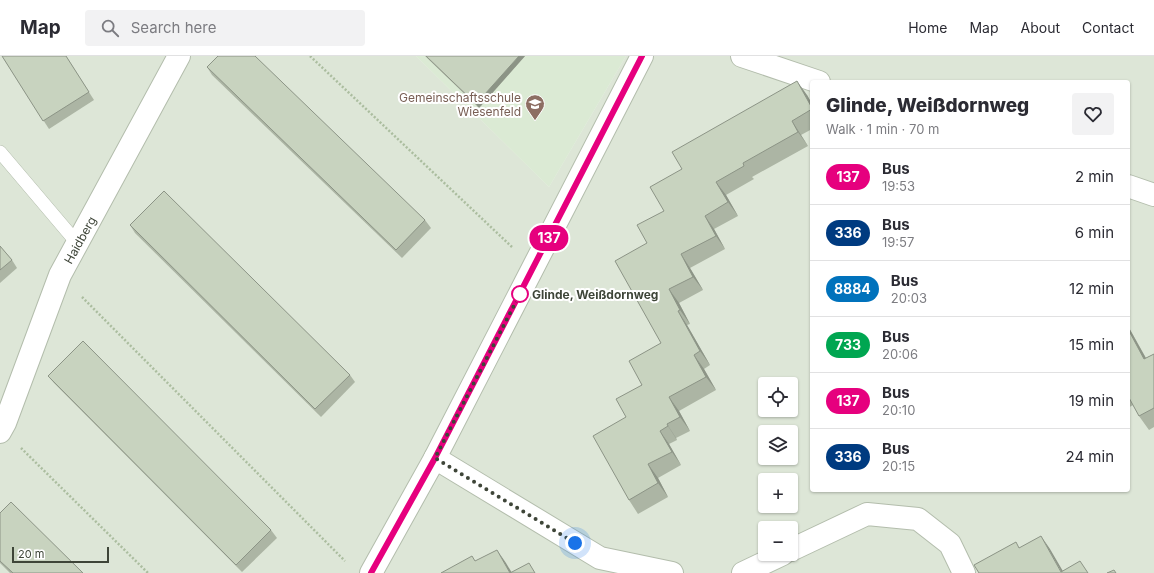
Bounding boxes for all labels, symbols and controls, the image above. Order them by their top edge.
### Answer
search box [85,10,365,46]
text: Map [20,16,61,39]
icon: search [99,17,121,39]
text: Search here [131,18,216,37]
text: Home [908,19,947,36]
text: Map [969,19,999,36]
text: About [1021,19,1060,36]
text: Contact [1082,19,1134,36]
place label: Gemeinschaftsschule Wiesenfeld [399,90,521,119]
school or university icon: Gemeinschaftsschule Wiesenfeld [524,93,546,121]
button: heart [1072,93,1114,135]
text: Glinde, Weißdornweg [826,94,1029,117]
text: Walk · 1 min · 70 m [826,121,939,137]
text: Bus [882,159,910,178]
text: 2 min [1075,167,1114,186]
text: 137 [836,168,860,185]
text: 19:53 [882,178,915,194]
street label: Haidberg [61,214,99,266]
text: Bus [882,215,910,234]
text: 6 min [1075,223,1114,242]
text: 336 [834,224,862,241]
line badge: 137 [526,225,572,251]
text: 137 [537,229,561,246]
text: 19:57 [882,234,914,250]
text: Bus [891,271,918,290]
text: 12 min [1069,279,1114,298]
text: 8884 [834,280,871,297]
marker: Glinde, Weißdornweg [511,285,529,303]
place label: Glinde, Weißdornweg [532,287,658,302]
text: 20:03 [891,290,927,306]
text: Bus [882,327,910,346]
text: 15 min [1069,335,1114,354]
text: 733 [835,336,861,353]
text: 20:06 [882,346,918,362]
map controls [758,377,798,561]
button: locate [758,377,798,417]
text: Bus [882,383,910,402]
text: 19 min [1069,391,1114,410]
text: 137 [836,392,860,409]
text: 20:10 [882,402,915,418]
button: layers [758,425,798,465]
text: Bus [882,439,910,458]
text: 24 min [1066,447,1114,466]
text: 336 [834,448,862,465]
text: 20:15 [882,458,915,474]
button: + [758,473,798,513]
button: − [758,521,798,561]
your location [565,533,585,553]
scale bar [12,545,109,564]
text: 20 m [18,547,44,561]

